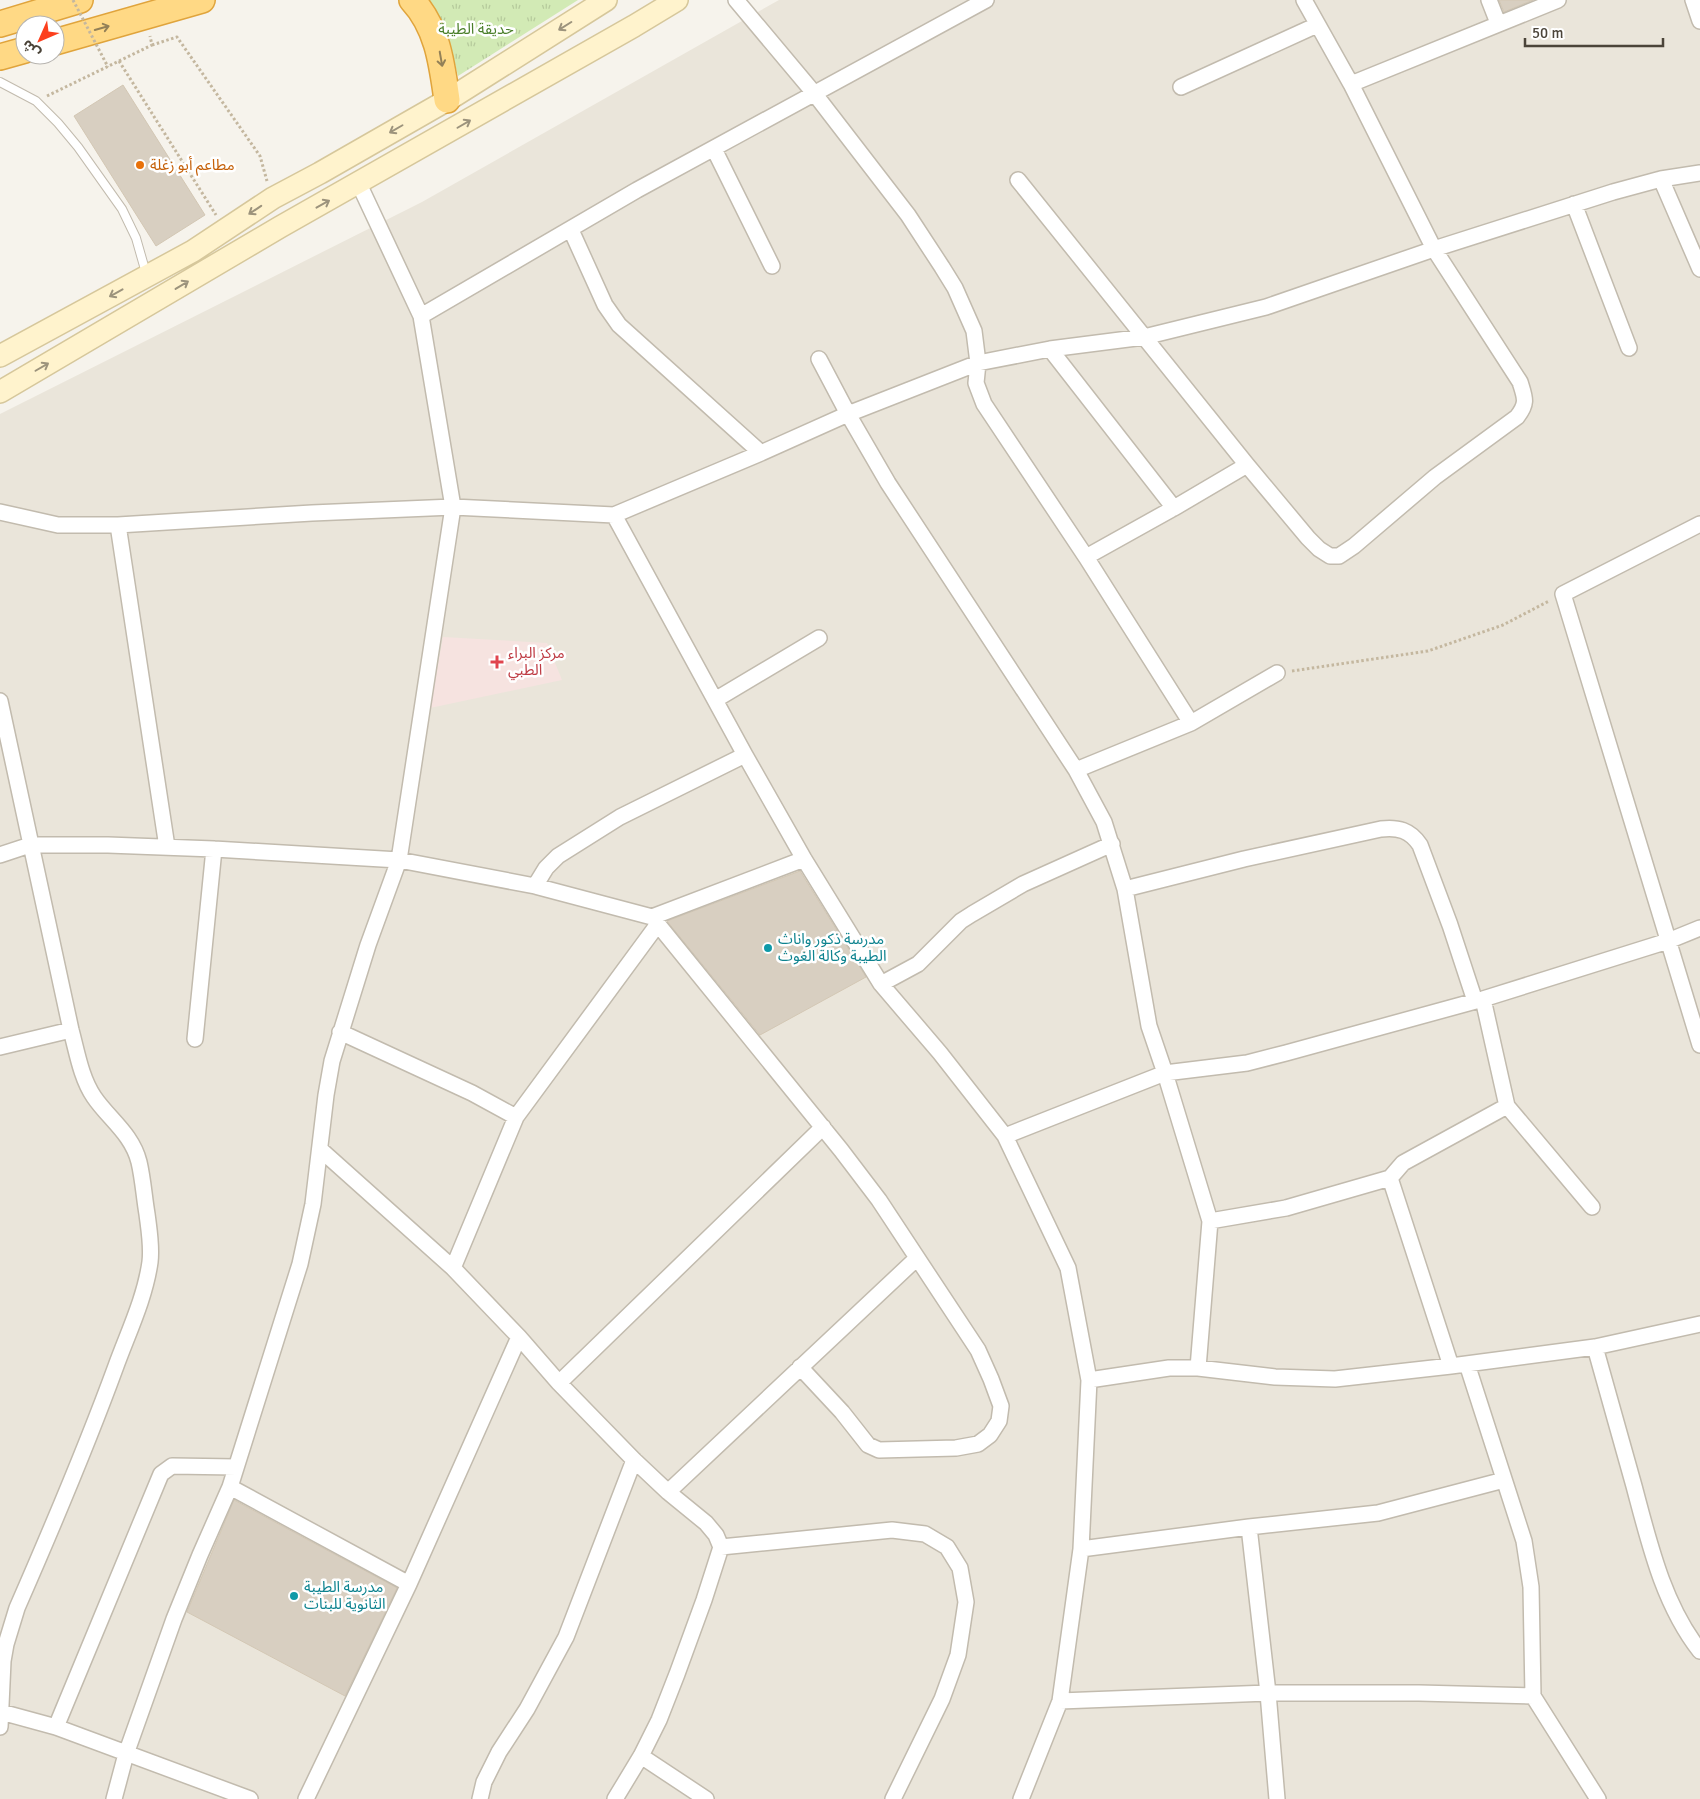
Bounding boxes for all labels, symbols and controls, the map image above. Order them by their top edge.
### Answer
north arrow [15,15,65,65]
scale bar [1525,15,1662,47]
park label: حديقة الطيبة [438,20,514,38]
one-way arrow [558,21,572,31]
one-way arrow [94,23,110,33]
text: 50 m [1532,24,1563,42]
text: ش [18,36,44,62]
one-way arrow [436,51,446,67]
one-way arrow [457,118,471,128]
one-way arrow [390,125,404,135]
place label: مطاعم أبو زغلة [150,156,235,176]
marker: مطاعم أبو زغلة [134,159,146,171]
one-way arrow [315,198,330,208]
one-way arrow [248,205,262,215]
one-way arrow [175,280,190,290]
one-way arrow [108,288,123,298]
one-way arrow [35,362,49,372]
place label: مركز البراء الطبي [508,644,565,681]
marker: مركز البراء الطبي [490,655,504,669]
place label: مدرسة ذكور واناث الطيبة وكالة الغوث [778,930,886,965]
marker: مدرسة ذكور واناث الطيبة وكالة الغوث [762,942,774,954]
place label: مدرسة الطيبة الثانوية للبنات [304,1578,386,1613]
marker: مدرسة الطيبة الثانوية للبنات [288,1590,300,1602]

